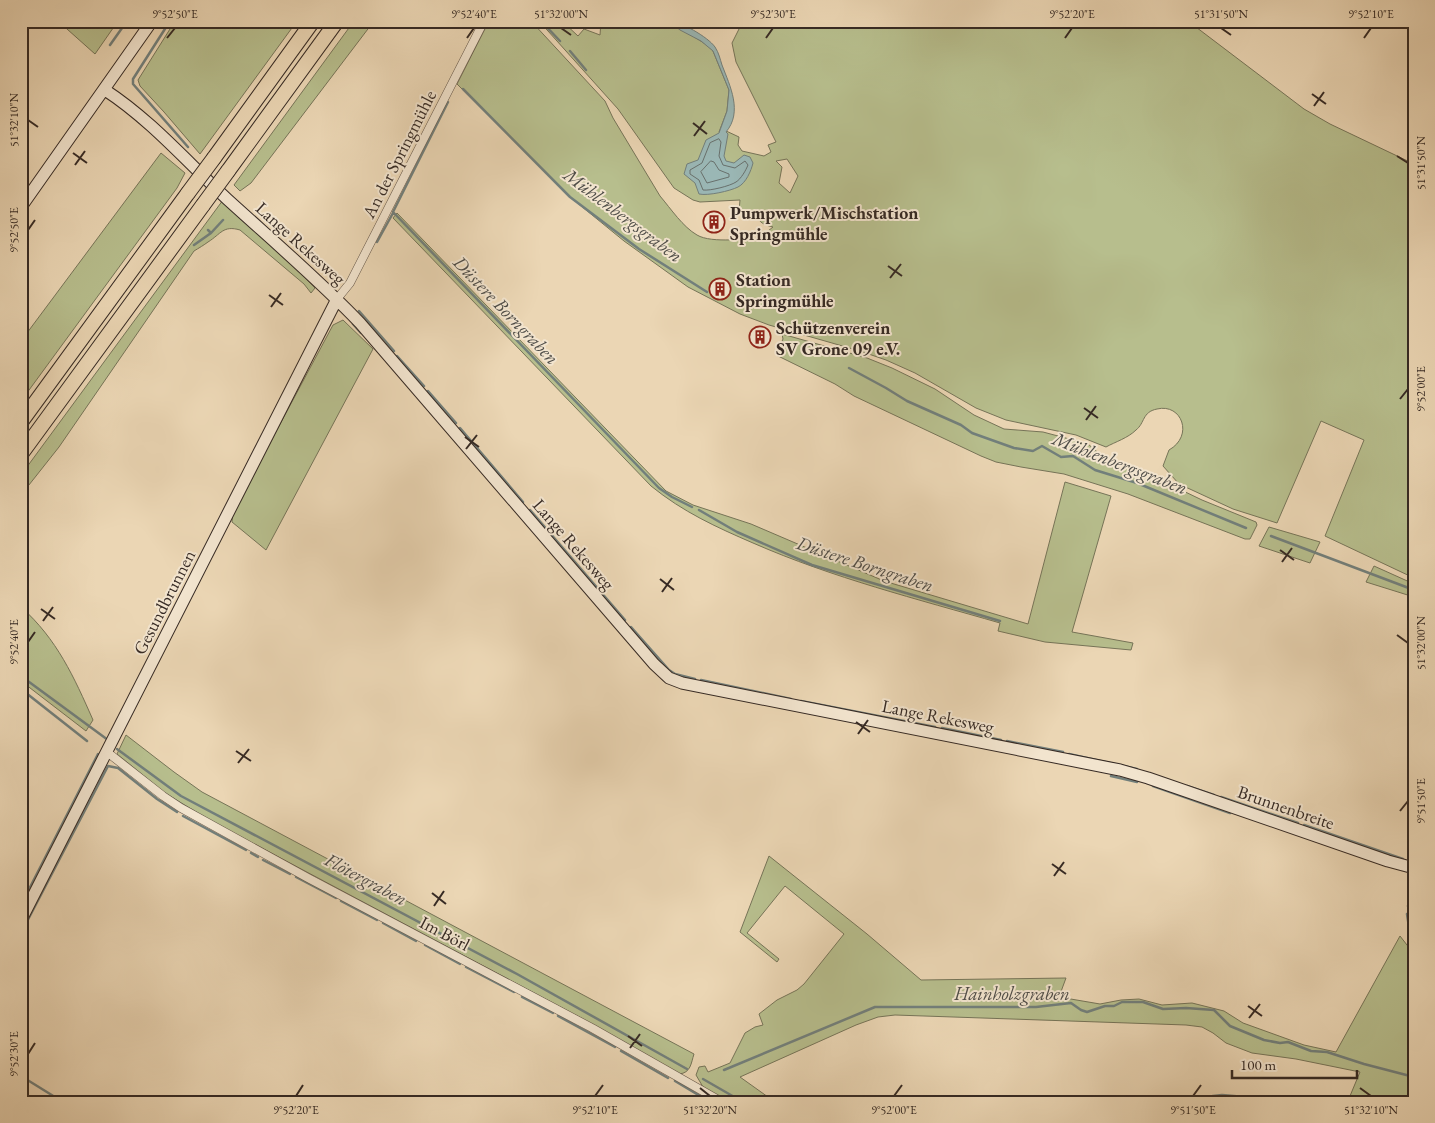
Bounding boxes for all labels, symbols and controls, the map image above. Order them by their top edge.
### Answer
text: 9°52'50"E [152,6,198,22]
text: 9°52'40"E [451,6,497,22]
text: 51°32'00"N [534,6,588,22]
text: 9°52'30"E [750,6,796,22]
text: 9°52'20"E [1049,6,1095,22]
text: 51°31'50"N [1194,6,1248,22]
text: 9°52'10"E [1348,6,1394,22]
street label: An der Springmühle [356,86,441,223]
text: 51°32'10"N [6,93,22,147]
text: 51°31'50"N [1413,136,1429,190]
water label: Mühlenbergsgraben [558,162,687,268]
street label: Lange Rekesweg [251,196,351,290]
place label: Pumpwerk/Mischstation Springmühle [730,201,918,245]
text: 9°52'50"E [6,207,22,253]
building icon: Pumpwerk/Mischstation Springmühle [702,210,726,234]
water label: Düstere Borngraben [447,249,564,370]
place label: Station Springmühle [736,268,834,312]
building icon: Station Springmühle [708,277,732,301]
place label: Schützenverein SV Grone 09 e.V. [776,316,900,360]
building icon: Schützenverein SV Grone 09 e.V. [748,325,772,349]
text: 9°52'00"E [1413,366,1429,412]
water label: Mühlenbergsgraben [1048,425,1191,500]
street label: Lange Rekesweg [528,494,620,595]
water label: Düstere Borngraben [793,530,937,598]
street label: Gesundbrunnen [128,545,200,658]
text: 51°32'00"N [1413,616,1429,670]
text: 9°52'40"E [6,619,22,665]
street label: Lange Rekesweg [880,694,996,738]
text: 9°51'50"E [1413,778,1429,824]
street label: Brunnenbreite [1235,780,1337,834]
water label: Flötergraben [320,846,412,911]
street label: Im Börl [416,910,474,956]
water label: Hainholzgraben [953,981,1070,1006]
text: 9°52'30"E [6,1031,22,1077]
scale bar [1232,1048,1358,1080]
text: 100 m [1240,1055,1277,1074]
text: 9°52'20"E [273,1102,319,1118]
text: 9°52'10"E [572,1102,618,1118]
text: 51°32'20"N [683,1102,737,1118]
text: 9°52'00"E [871,1102,917,1118]
text: 9°51'50"E [1170,1102,1216,1118]
text: 51°32'10"N [1344,1102,1398,1118]

